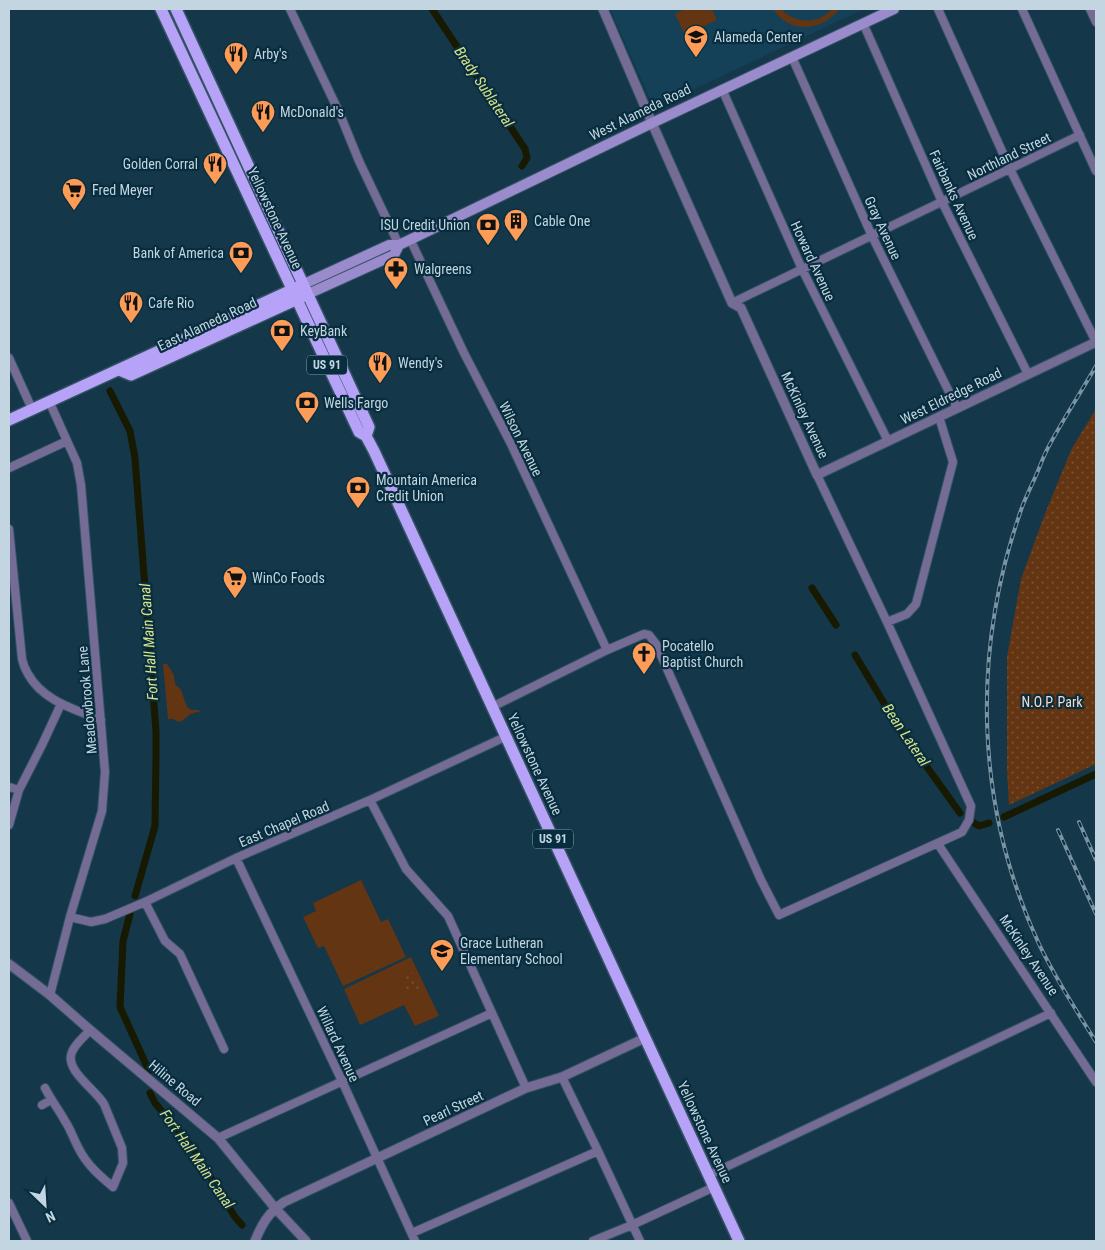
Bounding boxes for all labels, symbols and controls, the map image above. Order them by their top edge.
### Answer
school or university icon: Alameda Center [683,24,709,58]
place label: Alameda Center [714,29,802,45]
restaurant icon: Arby's [223,41,249,75]
water label: Brady Sublateral [450,43,518,131]
place label: Arby's [254,46,287,62]
street label: West Alameda Road [587,81,693,143]
restaurant icon: McDonald's [250,99,276,133]
place label: McDonald's [280,104,344,120]
street label: Northland Street [965,129,1053,183]
street label: Fairbanks Avenue [926,148,982,243]
restaurant icon: Golden Corral [202,151,228,185]
place label: Golden Corral [123,156,198,172]
street label: Yellowstone Avenue [244,165,306,272]
supermarket icon: Fred Meyer [61,177,87,211]
place label: Fred Meyer [92,182,153,198]
street label: Gray Avenue [861,194,905,263]
building icon: Cable One [503,208,529,242]
bank icon: ISU Credit Union [475,212,501,246]
place label: Cable One [534,213,591,229]
place label: ISU Credit Union [380,217,470,233]
street label: Howard Avenue [788,219,839,304]
bank icon: Bank of America [228,240,254,274]
place label: Bank of America [133,245,224,261]
pharmacy icon: Walgreens [383,256,409,290]
place label: Walgreens [414,261,472,277]
restaurant icon: Cafe Rio [118,290,144,324]
street label: East Alameda Road [155,294,259,354]
place label: Cafe Rio [148,295,194,311]
bank icon: KeyBank [269,318,295,352]
place label: KeyBank [300,323,348,339]
restaurant icon: Wendy's [367,350,393,384]
place label: Wendy's [398,355,443,371]
road number: US 91 [307,356,347,374]
street label: West Eldredge Road [898,365,1004,427]
street label: McKinley Avenue [778,369,832,461]
bank icon: Wells Fargo [294,390,320,424]
place label: Wells Fargo [324,395,388,411]
street label: Wilson Avenue [496,399,546,479]
place label: Mountain America Credit Union [376,472,477,504]
bank icon: Mountain America Credit Union [345,475,371,509]
supermarket icon: WinCo Foods [222,565,248,599]
place label: WinCo Foods [252,570,325,586]
water label: Fort Hall Main Canal [136,582,162,701]
place label: Pocatello Baptist Church [662,638,743,670]
church icon: Pocatello Baptist Church [631,641,657,675]
street label: Meadowbrook Lane [74,645,100,755]
park label: N.O.P. Park [1021,694,1083,710]
water label: Bean Lateral [878,700,934,770]
street label: Yellowstone Avenue [504,711,566,818]
street label: East Chapel Road [236,798,332,850]
road number: US 91 [533,830,573,849]
street label: McKinley Avenue [996,912,1062,999]
place label: Grace Lutheran Elementary School [460,935,563,967]
school or university icon: Grace Lutheran Elementary School [429,938,455,972]
street label: Willard Avenue [314,1004,363,1085]
street label: Hiline Road [146,1057,204,1109]
street label: Yellowstone Avenue [674,1079,736,1186]
street label: Pearl Street [420,1087,486,1129]
water label: Fort Hall Main Canal [156,1106,238,1213]
north arrow [20,1180,70,1230]
text: N [43,1208,58,1226]

